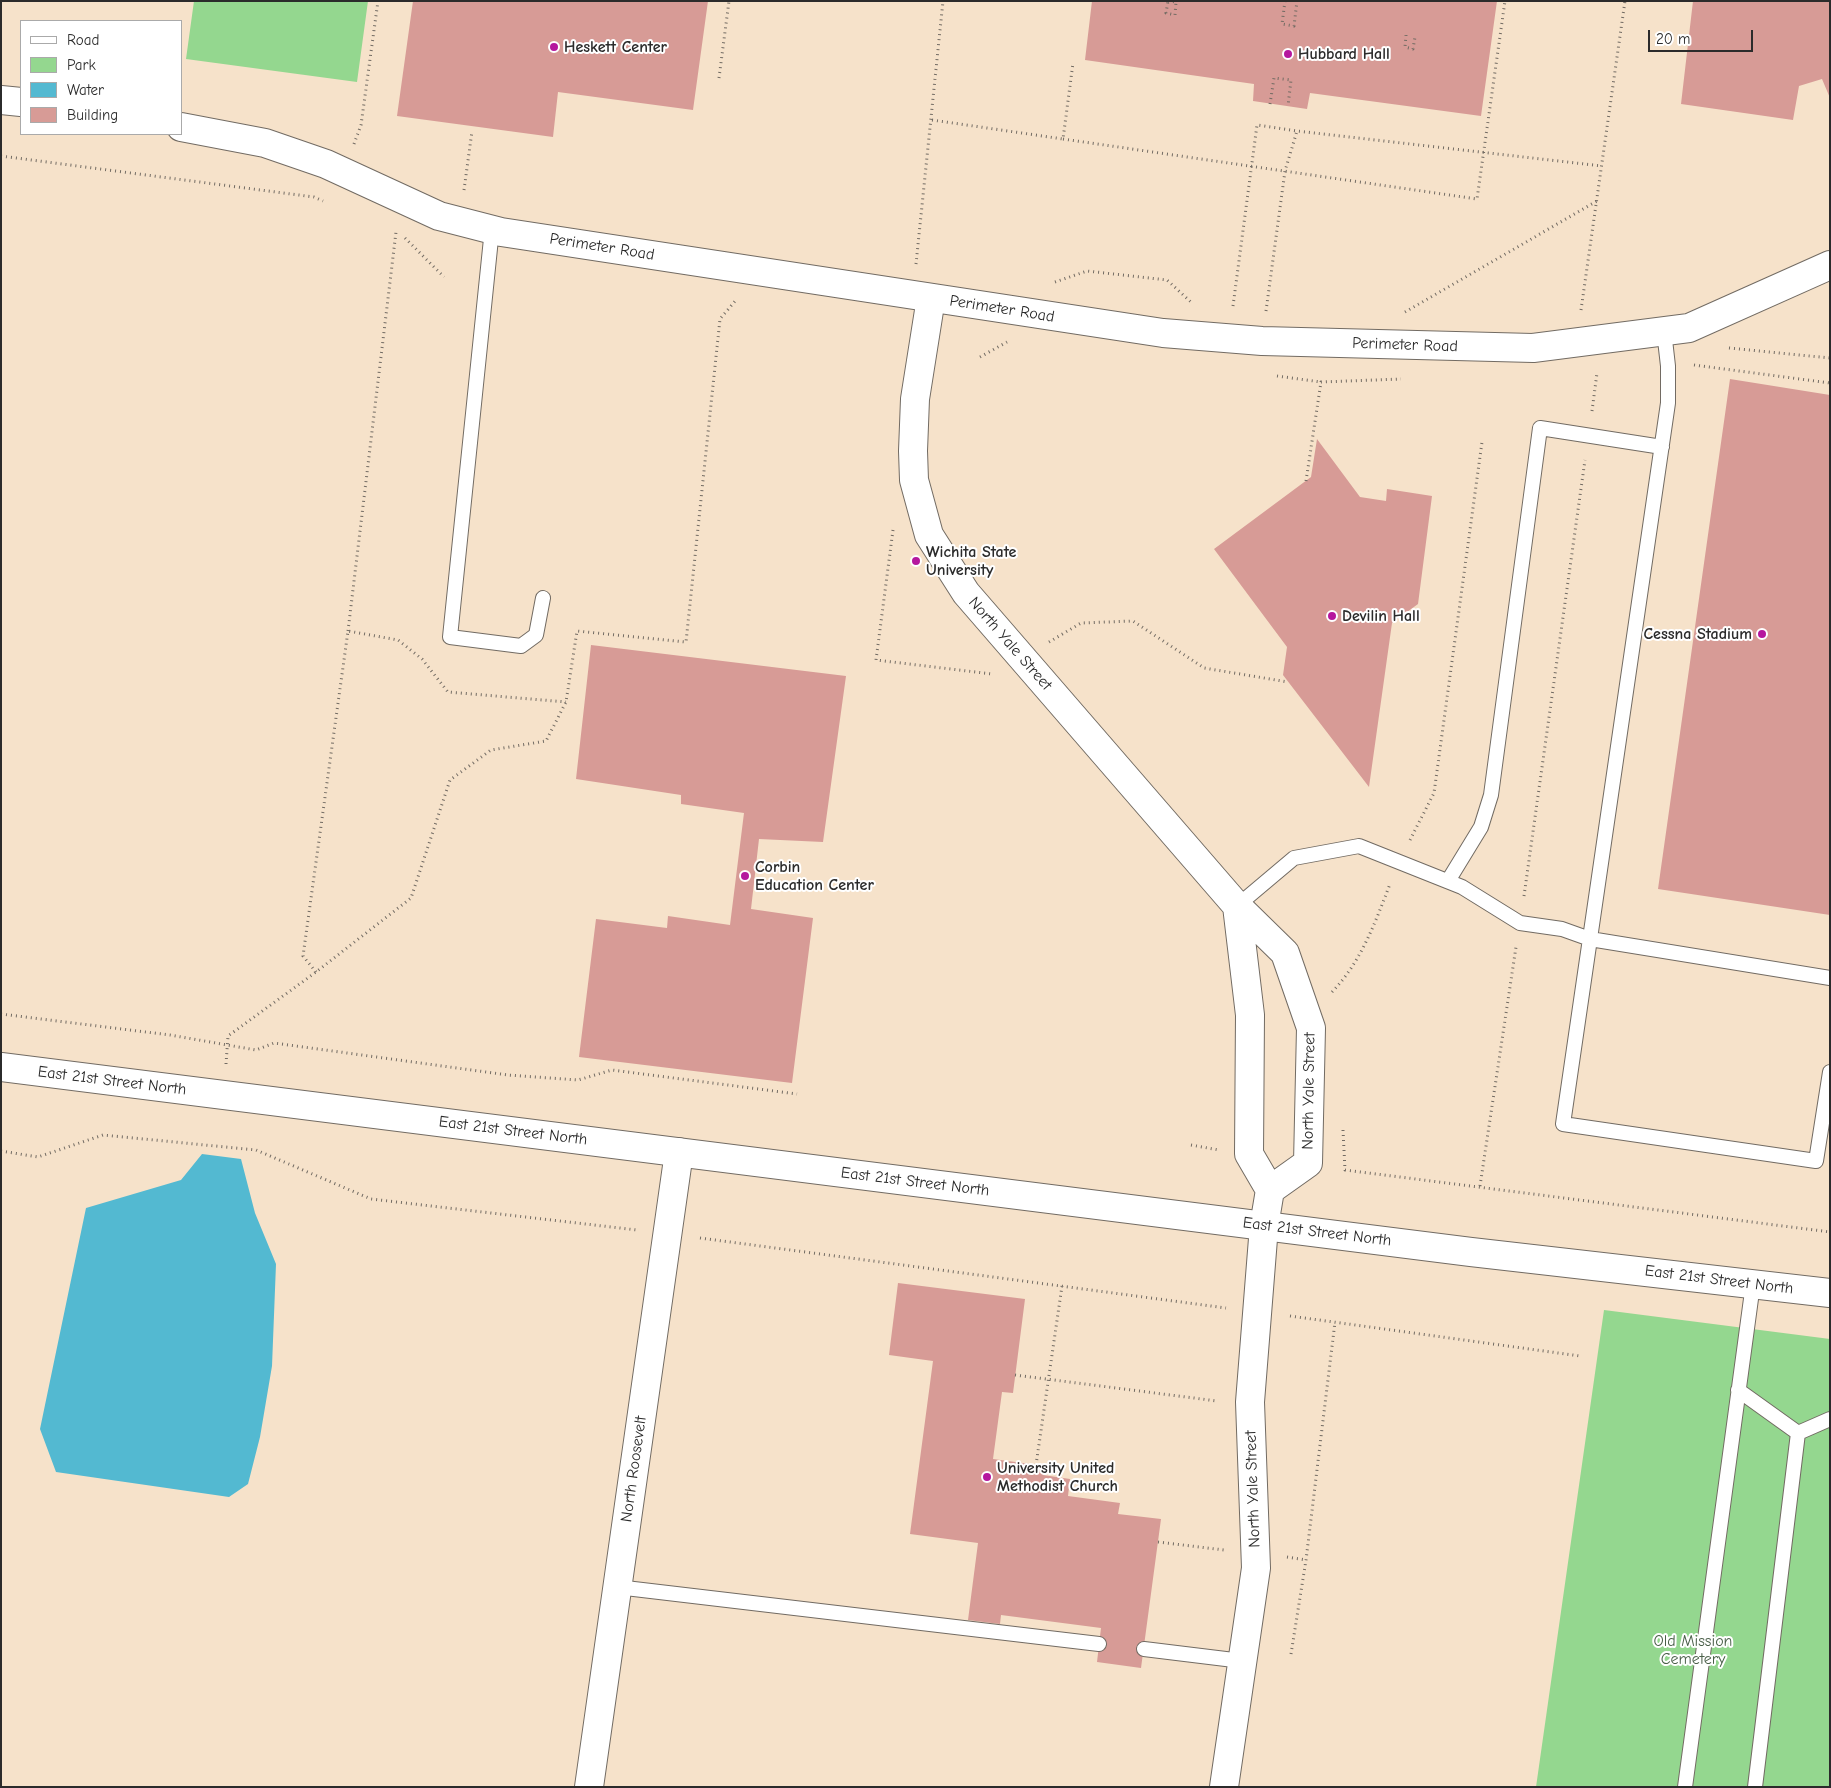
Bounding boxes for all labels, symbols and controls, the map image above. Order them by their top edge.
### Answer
legend [20,20,182,135]
scale bar [1651,20,1756,52]
text: 20 m [1656,30,1690,48]
text: Road [67,31,99,49]
place label: Heskett Center [564,37,667,57]
marker: Heskett Center [548,41,560,53]
place label: Hubbard Hall [1298,44,1390,64]
marker: Hubbard Hall [1282,48,1294,60]
text: Park [67,56,96,74]
text: Water [67,81,104,99]
text: Building [67,106,118,124]
street label: Perimeter Road [548,229,656,265]
street label: Perimeter Road [948,291,1056,327]
street label: Perimeter Road [1352,334,1458,356]
place label: Wichita State University [926,542,1016,580]
marker: Wichita State University [910,555,922,567]
street label: North Yale Street [964,593,1056,695]
place label: Devilin Hall [1342,606,1420,626]
marker: Devilin Hall [1326,610,1338,622]
place label: Cessna Stadium [1643,624,1752,644]
marker: Cessna Stadium [1756,628,1768,640]
place label: Corbin Education Center [755,857,874,895]
marker: Corbin Education Center [739,870,751,882]
street label: North Yale Street [1298,1032,1320,1150]
street label: East 21st Street North [37,1062,187,1100]
street label: East 21st Street North [438,1112,588,1150]
street label: East 21st Street North [840,1163,990,1201]
street label: East 21st Street North [1242,1213,1392,1251]
street label: East 21st Street North [1644,1261,1794,1299]
street label: North Roosevelt [617,1415,651,1523]
street label: North Yale Street [1241,1430,1265,1548]
place label: University United Methodist Church [997,1458,1118,1496]
marker: University United Methodist Church [981,1471,993,1483]
park label: Old Mission Cemetery [1654,1631,1732,1669]

